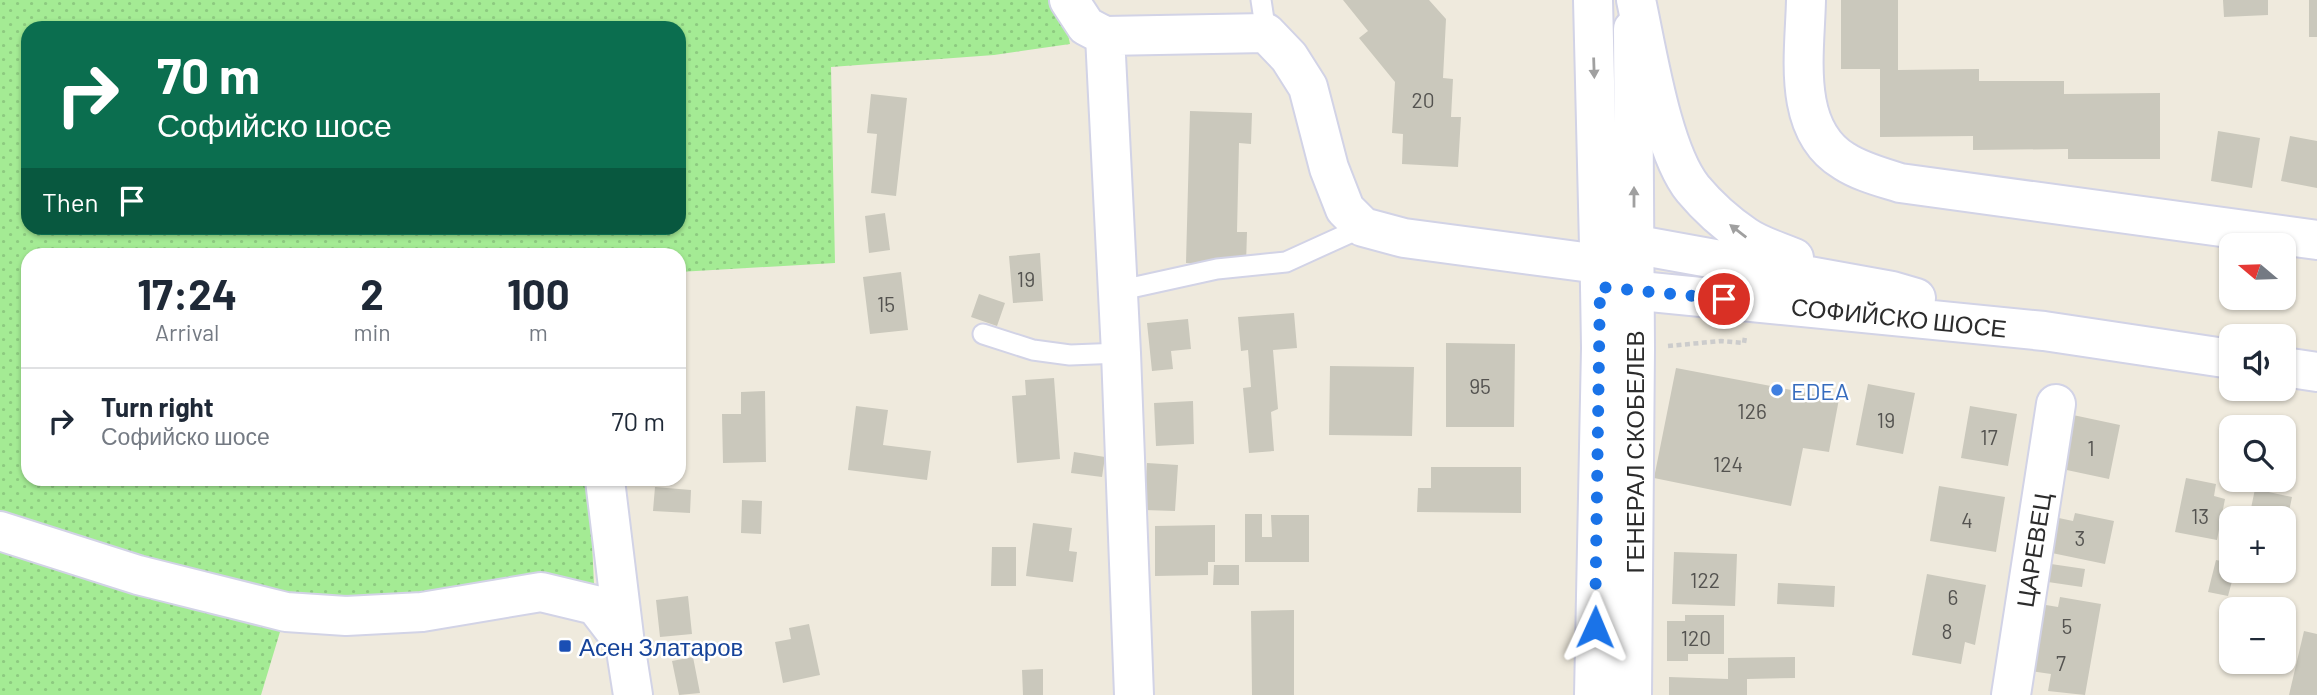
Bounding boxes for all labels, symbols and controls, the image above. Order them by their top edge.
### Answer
text: 70 m [157,45,260,104]
icon: right [42,49,133,140]
one-way arrow [1589,57,1600,79]
house number: 20 [1411,87,1435,112]
text: Софийско шосе [157,105,392,143]
icon: arrive [113,182,151,220]
text: Then [42,186,99,217]
one-way arrow [1628,186,1640,208]
one-way arrow [1729,224,1747,238]
north arrow [2219,233,2296,310]
map controls [2219,233,2296,674]
house number: 19 [1017,266,1035,291]
text: 17:24 [137,268,237,318]
text: 2 [360,268,384,318]
text: 100 [507,268,570,318]
pin [1694,269,1754,329]
icon: arrive [1705,280,1743,318]
house number: 15 [877,291,895,316]
street label: СОФИЙСКО ШОСЕ [1790,291,2008,343]
text: Arrival [155,318,219,346]
text: min [353,318,391,346]
text: m [529,318,548,346]
button: sound [2219,324,2296,401]
street label: ГЕНЕРАЛ СКОБЕЛЕВ [1620,330,1649,574]
house number: 95 [1469,373,1491,398]
place label: EDEA [1791,376,1849,405]
marker: EDEA [1769,382,1785,398]
text: Turn right [101,391,214,422]
house number: 126 [1737,398,1767,423]
icon: right [42,402,80,440]
text: 70 m [611,405,665,436]
house number: 19 [1877,407,1895,432]
button: search [2219,415,2296,492]
text: Софийско шосе [101,422,270,450]
house number: 17 [1980,424,1998,449]
house number: 1 [2087,435,2095,460]
house number: 124 [1713,451,1743,476]
street label: ЦАРЕВЕЦ [2010,490,2056,609]
house number: 13 [2191,503,2209,528]
button: + [2219,506,2296,583]
house number: 4 [1961,507,1973,532]
house number: 3 [2075,525,2085,550]
house number: 122 [1690,567,1720,592]
house number: 6 [1948,584,1958,609]
position arrow [1558,590,1632,664]
button: − [2219,597,2296,674]
house number: 5 [2062,613,2072,638]
house number: 8 [1942,618,1952,643]
house number: 120 [1681,625,1711,650]
place label: Асен Златаров [579,632,743,661]
marker: Асен Златаров [557,638,573,654]
house number: 7 [2056,650,2066,675]

